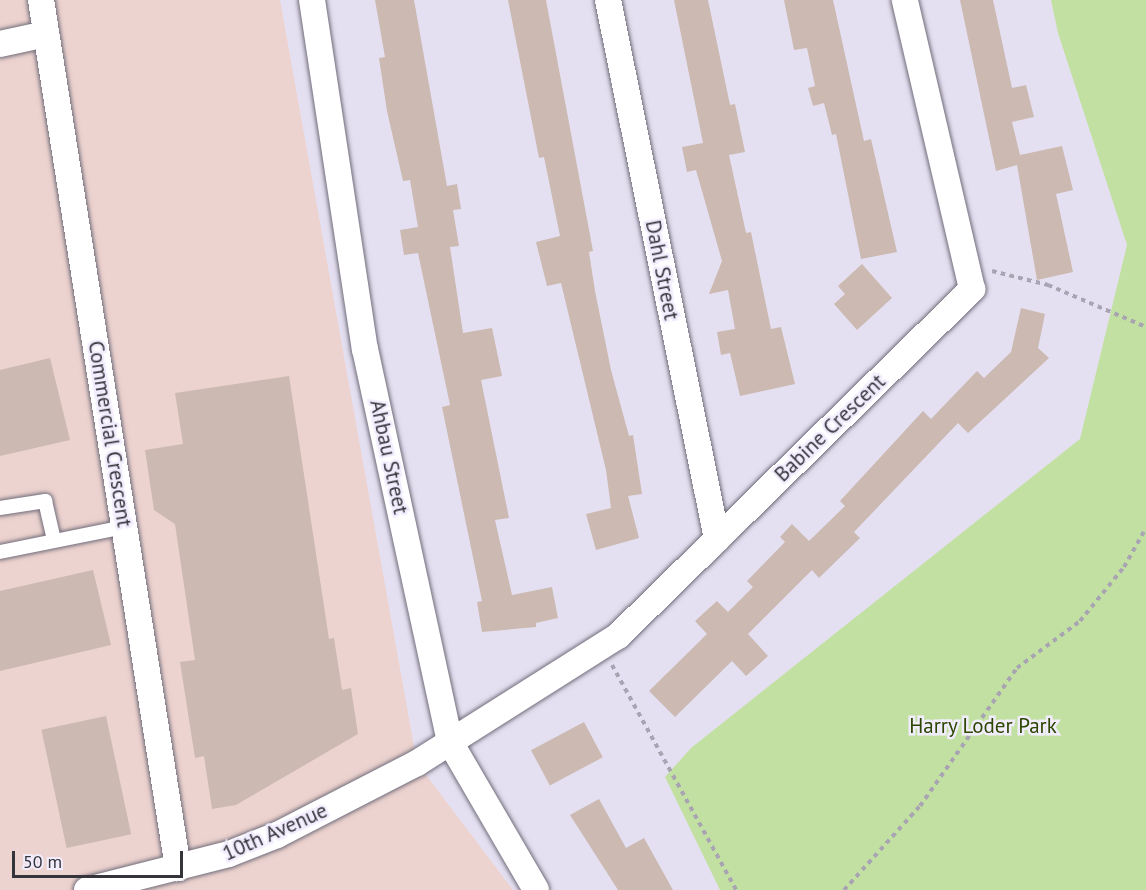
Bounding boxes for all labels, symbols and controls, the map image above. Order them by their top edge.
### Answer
street label: Dahl Street [640,218,684,322]
street label: Commercial Crescent [83,339,137,529]
street label: Babine Crescent [769,369,891,487]
street label: Ahbau Street [365,398,413,516]
park label: Harry Loder Park [909,713,1057,739]
street label: 10th Avenue [218,798,332,866]
scale bar [15,839,186,877]
text: 50 m [23,850,62,873]

